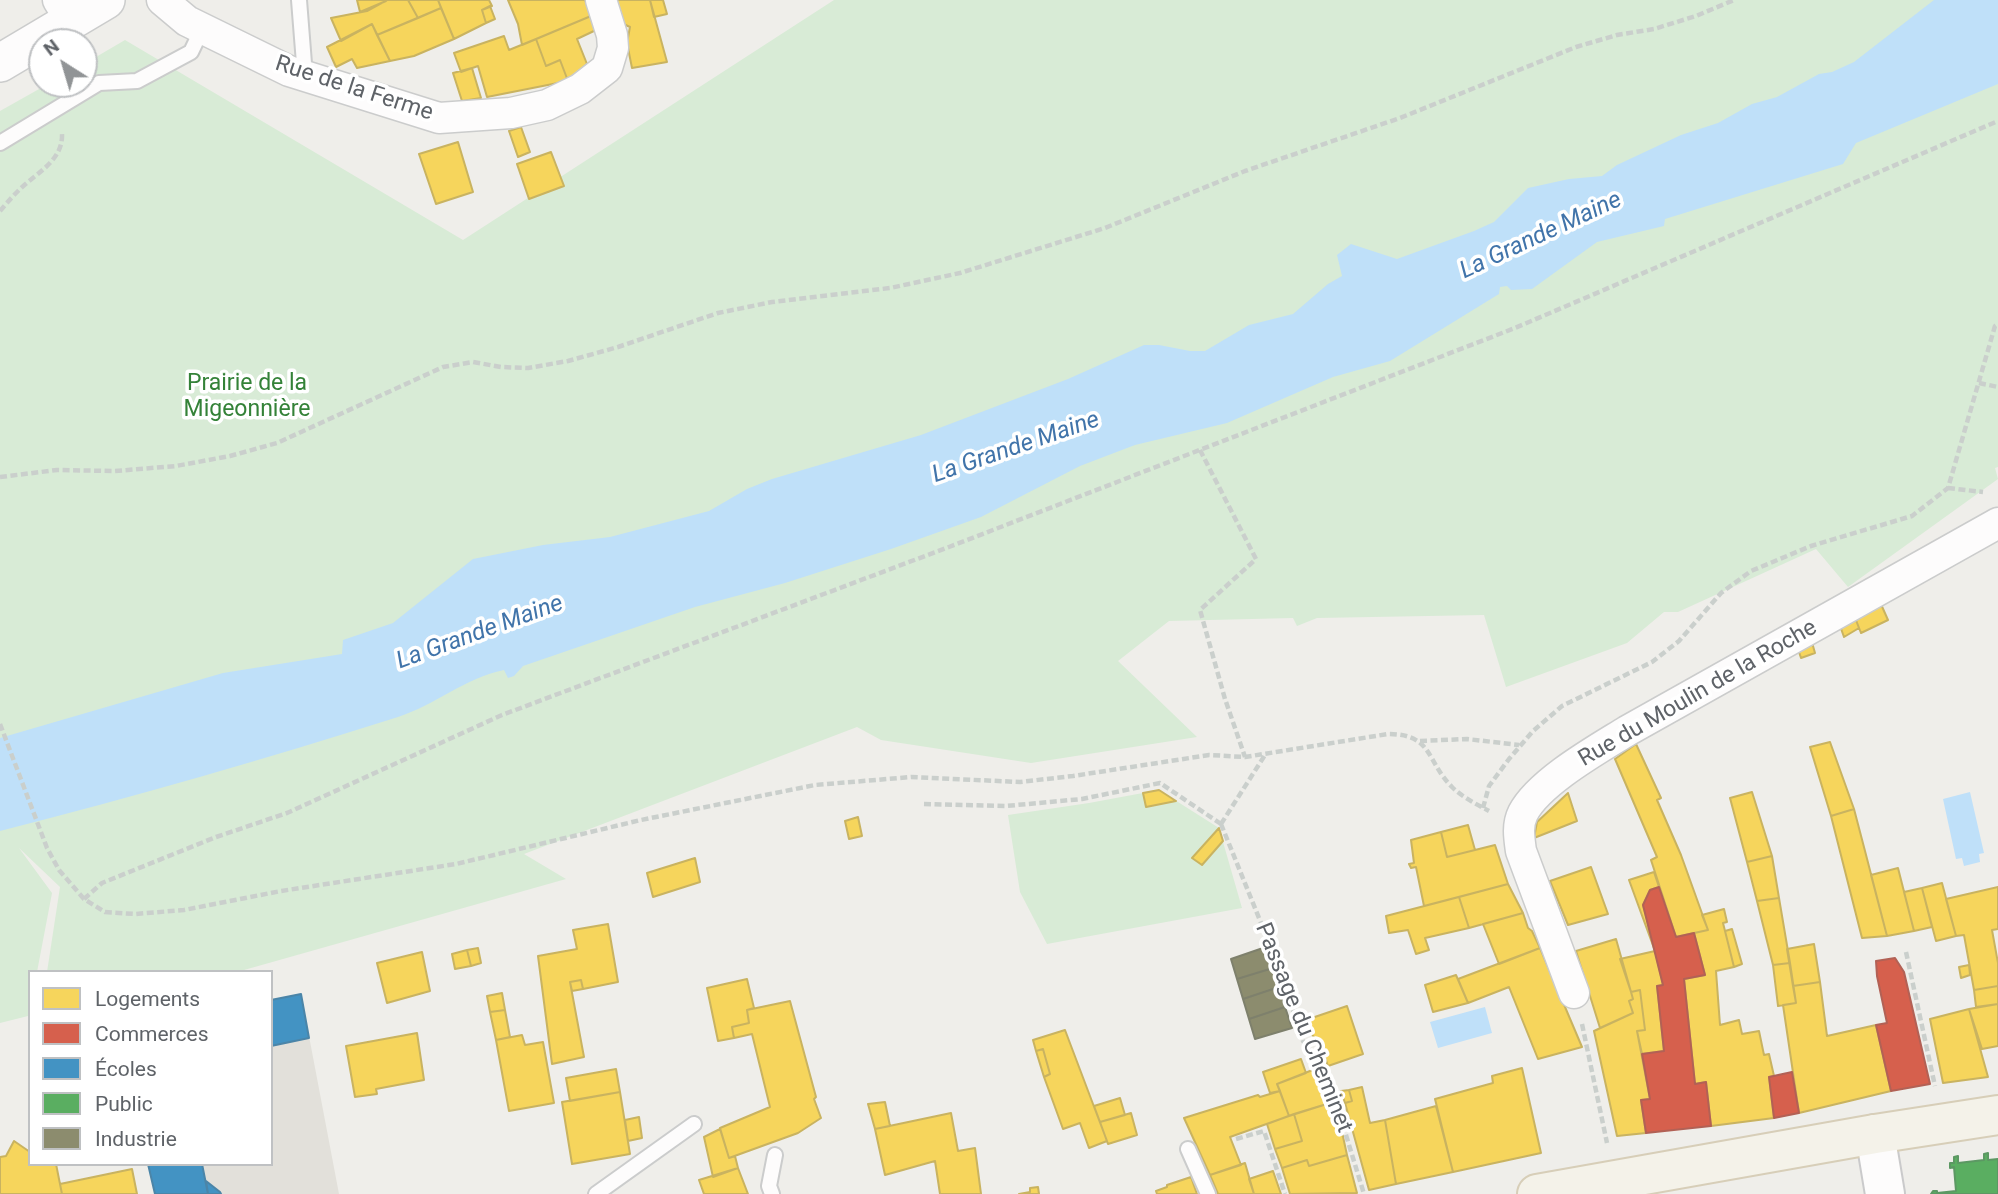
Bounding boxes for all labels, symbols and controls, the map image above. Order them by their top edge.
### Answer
north arrow [28,28,98,98]
text: N [39,34,64,61]
street label: Rue de la Ferme [272,50,436,128]
water label: La Grande Maine [1456,186,1626,286]
park label: Prairie de la Migeonnière [184,370,310,424]
water label: La Grande Maine [929,406,1103,490]
water label: La Grande Maine [393,590,567,676]
street label: Rue du Moulin de la Roche [1574,614,1822,774]
street label: Passage du Cheminet [1248,919,1358,1137]
legend [28,970,273,1166]
text: Logements [95,987,200,1011]
text: Commerces [95,1022,209,1046]
text: Écoles [95,1057,157,1081]
text: Public [95,1092,153,1116]
text: Industrie [95,1127,177,1151]

